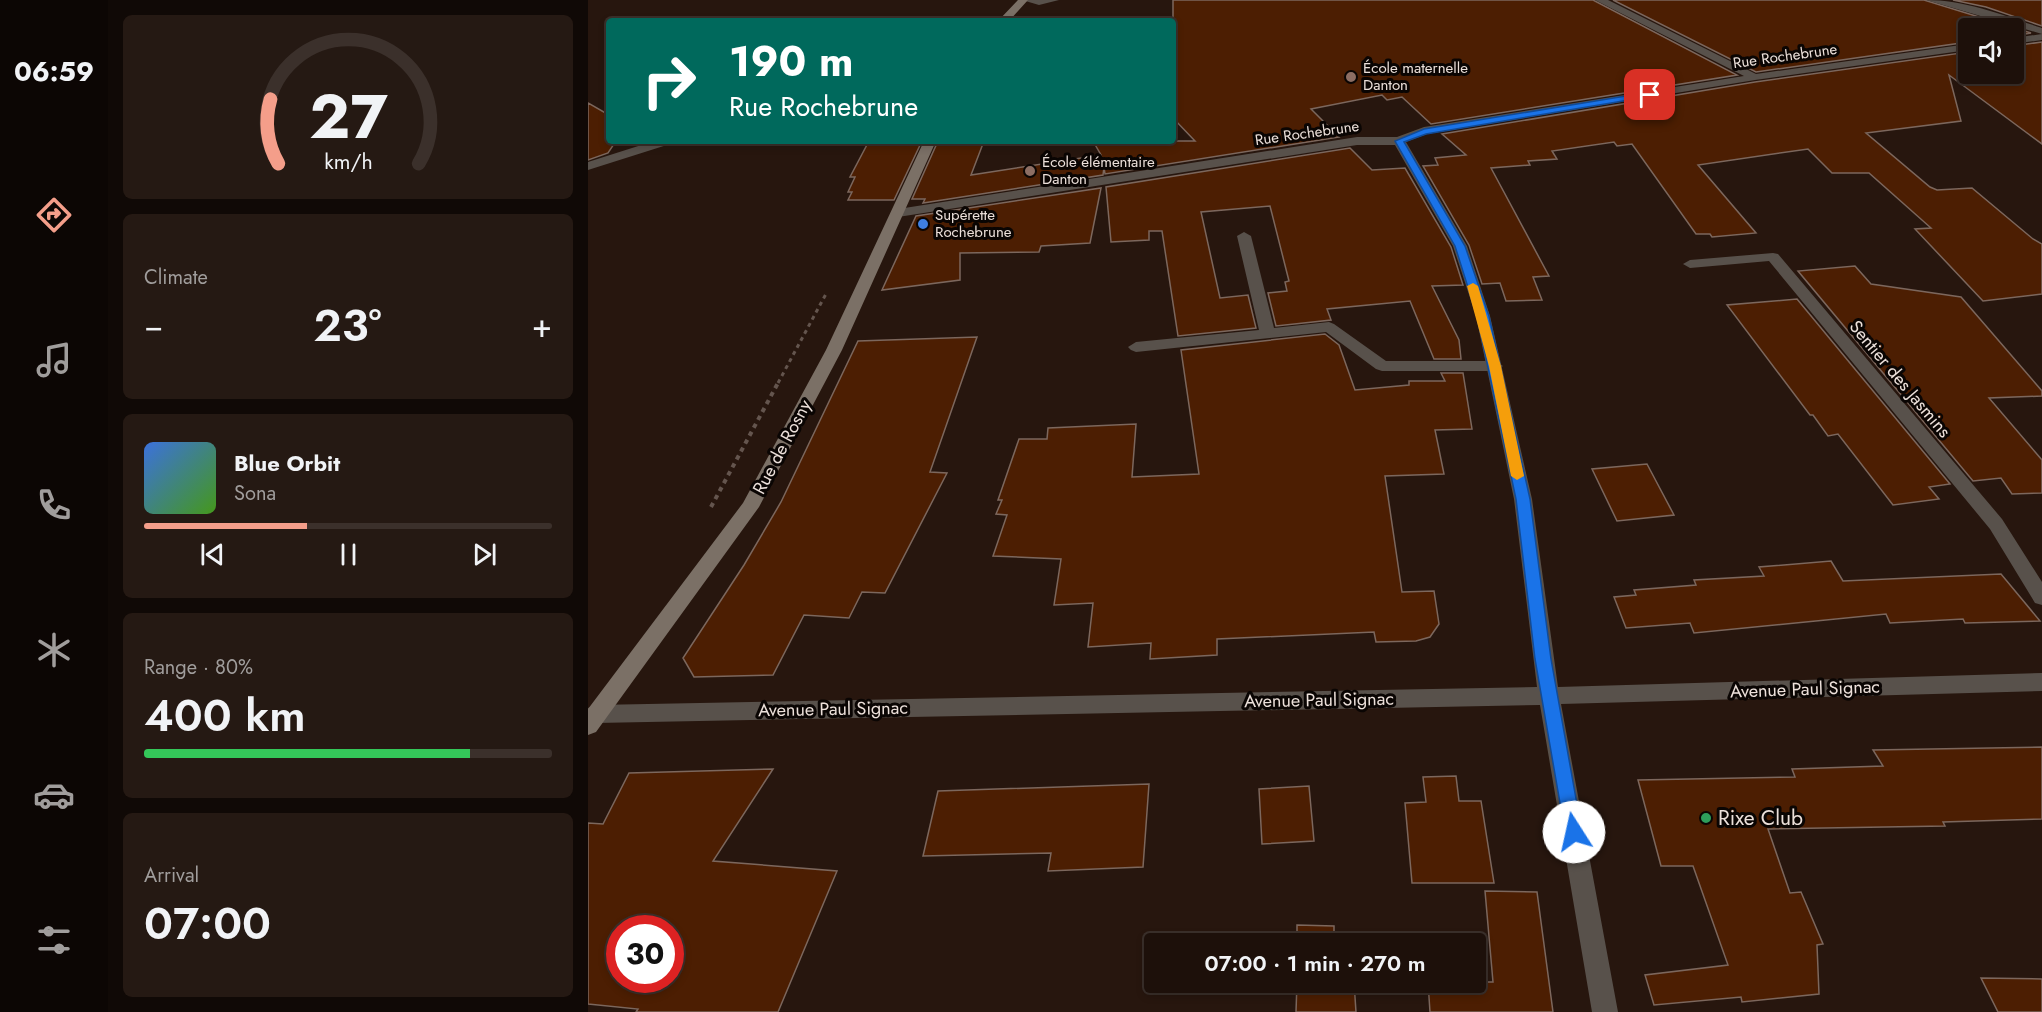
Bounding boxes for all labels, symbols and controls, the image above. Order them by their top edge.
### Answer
map controls [1958,18,2024,84]
button: sound [1958,18,2024,84]
text: 190 m [729,31,853,92]
street label: Rue Rochebrune [1731,38,1839,74]
icon: right [630,42,708,120]
text: 06:59 [14,52,94,91]
place label: École maternelle Danton [1363,57,1468,96]
pin [1624,69,1675,120]
marker: École maternelle Danton [1344,70,1358,84]
text: 27 [309,71,388,161]
icon: arrive [1633,78,1666,111]
text: Rue Rochebrune [729,87,918,126]
street label: Rue Rochebrune [1253,115,1361,151]
text: km/h [324,147,372,178]
place label: École élémentaire Danton [1042,151,1155,190]
marker: École élémentaire Danton [1023,164,1037,178]
icon: directions [33,194,75,236]
place label: Supérette Rochebrune [935,204,1012,243]
marker: Supérette Rochebrune [916,217,930,231]
text: Climate [144,263,208,292]
text: 23° [313,293,382,358]
text: − [144,302,163,349]
text: + [532,302,552,349]
street label: Sentier des Jasmins [1843,315,1957,443]
icon: music [33,339,75,381]
street label: Rue de Rosny [746,395,818,499]
text: Blue Orbit [234,447,340,479]
text: Sona [234,479,276,508]
icon: phone [33,484,75,526]
icon: previous [196,538,229,571]
icon: pause [332,538,365,571]
icon: next [468,538,501,571]
icon: climate [33,629,75,671]
text: Range · 80% [144,653,253,682]
street label: Avenue Paul Signac [1730,673,1880,705]
text: 400 km [144,683,306,748]
street label: Avenue Paul Signac [1244,686,1394,714]
street label: Avenue Paul Signac [758,695,908,723]
icon: car [33,774,75,816]
position arrow [1542,800,1606,864]
place label: Rixe Club [1718,803,1803,833]
marker: Rixe Club [1699,811,1713,825]
text: Arrival [144,861,199,890]
text: 07:00 [144,891,271,956]
speed limit sign: 30 [606,915,684,993]
icon: filters [33,919,75,961]
text: 07:00 · 1 min · 270 m [1205,947,1425,979]

